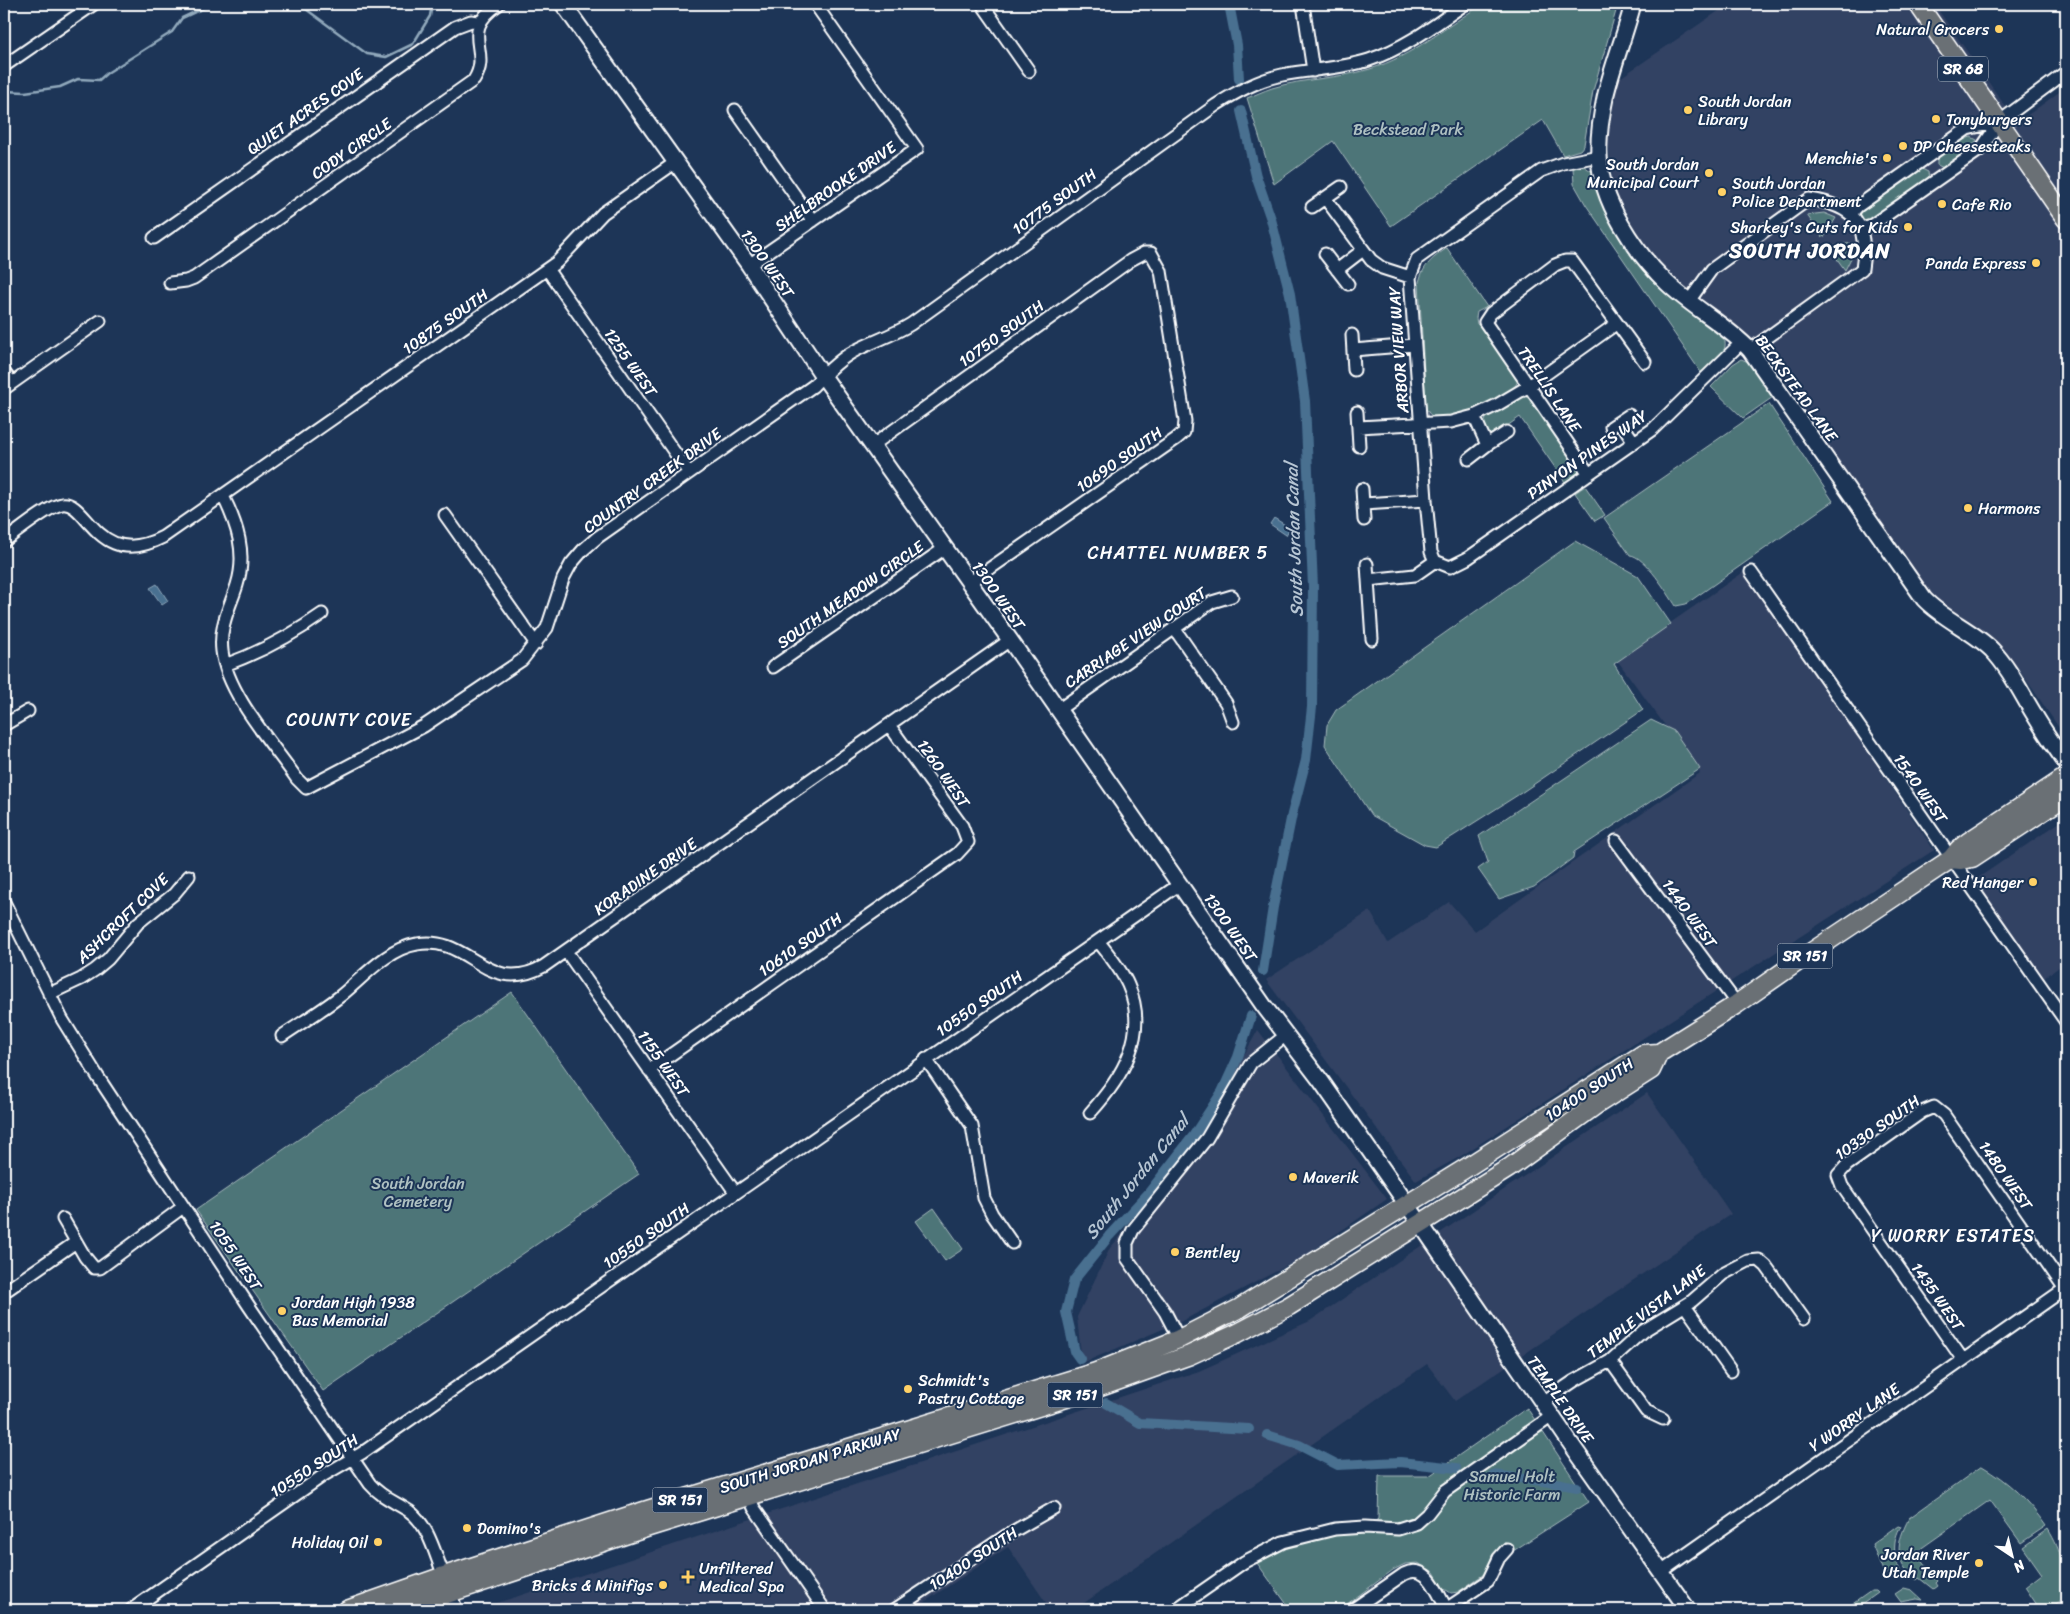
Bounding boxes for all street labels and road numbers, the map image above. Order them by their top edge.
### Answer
road number: SR 68 [1938,56,1988,82]
street label: QUIET ACRES COVE [241,59,371,163]
street label: CODY CIRCLE [305,109,399,187]
street label: SHELBROOKE DRIVE [768,133,903,239]
street label: 10775 SOUTH [1005,160,1103,242]
street label: 1300 WEST [733,223,803,305]
street label: 10875 SOUTH [396,281,495,362]
street label: ARBOR VIEW WAY [1380,285,1417,415]
street label: 10750 SOUTH [952,292,1051,375]
street label: 1255 WEST [596,322,666,404]
street label: BECKSTEAD LANE [1747,328,1846,449]
street label: TRELLIS LANE [1510,340,1590,439]
street label: PINYON PINES WAY [1521,402,1654,507]
street label: COUNTRY CREEK DRIVE [577,419,729,541]
street label: 10690 SOUTH [1070,419,1169,500]
street label: SOUTH MEADOW CIRCLE [770,532,931,656]
street label: 1300 WEST [964,555,1034,637]
street label: CARRIAGE VIEW COURT [1058,578,1213,696]
street label: 1260 WEST [909,733,979,815]
street label: 1540 WEST [1886,747,1956,830]
street label: KORADINE DRIVE [587,829,704,923]
street label: ASHCROFT COVE [68,865,177,972]
street label: 1440 WEST [1654,872,1726,955]
street label: 1300 WEST [1196,887,1266,969]
street label: 10610 SOUTH [752,904,849,984]
road number: SR 151 [1778,944,1832,968]
street label: 10550 SOUTH [929,962,1029,1044]
street label: 1155 WEST [630,1024,698,1104]
street label: 10400 SOUTH [1539,1049,1640,1129]
street label: 10330 SOUTH [1828,1087,1926,1168]
street label: 1480 WEST [1971,1134,2041,1217]
street label: 10550 SOUTH [596,1194,696,1276]
street label: 1055 WEST [201,1214,271,1297]
street label: TEMPLE VISTA LANE [1580,1256,1713,1366]
street label: 1435 WEST [1903,1256,1973,1338]
street label: TEMPLE DRIVE [1519,1349,1602,1450]
street label: Y WORRY LANE [1803,1374,1907,1460]
road number: SR 151 [1048,1382,1102,1408]
street label: SOUTH JORDAN PARKWAY [716,1419,905,1502]
street label: 10550 SOUTH [264,1426,365,1505]
road number: SR 151 [652,1488,708,1512]
street label: 10400 SOUTH [923,1518,1024,1598]

